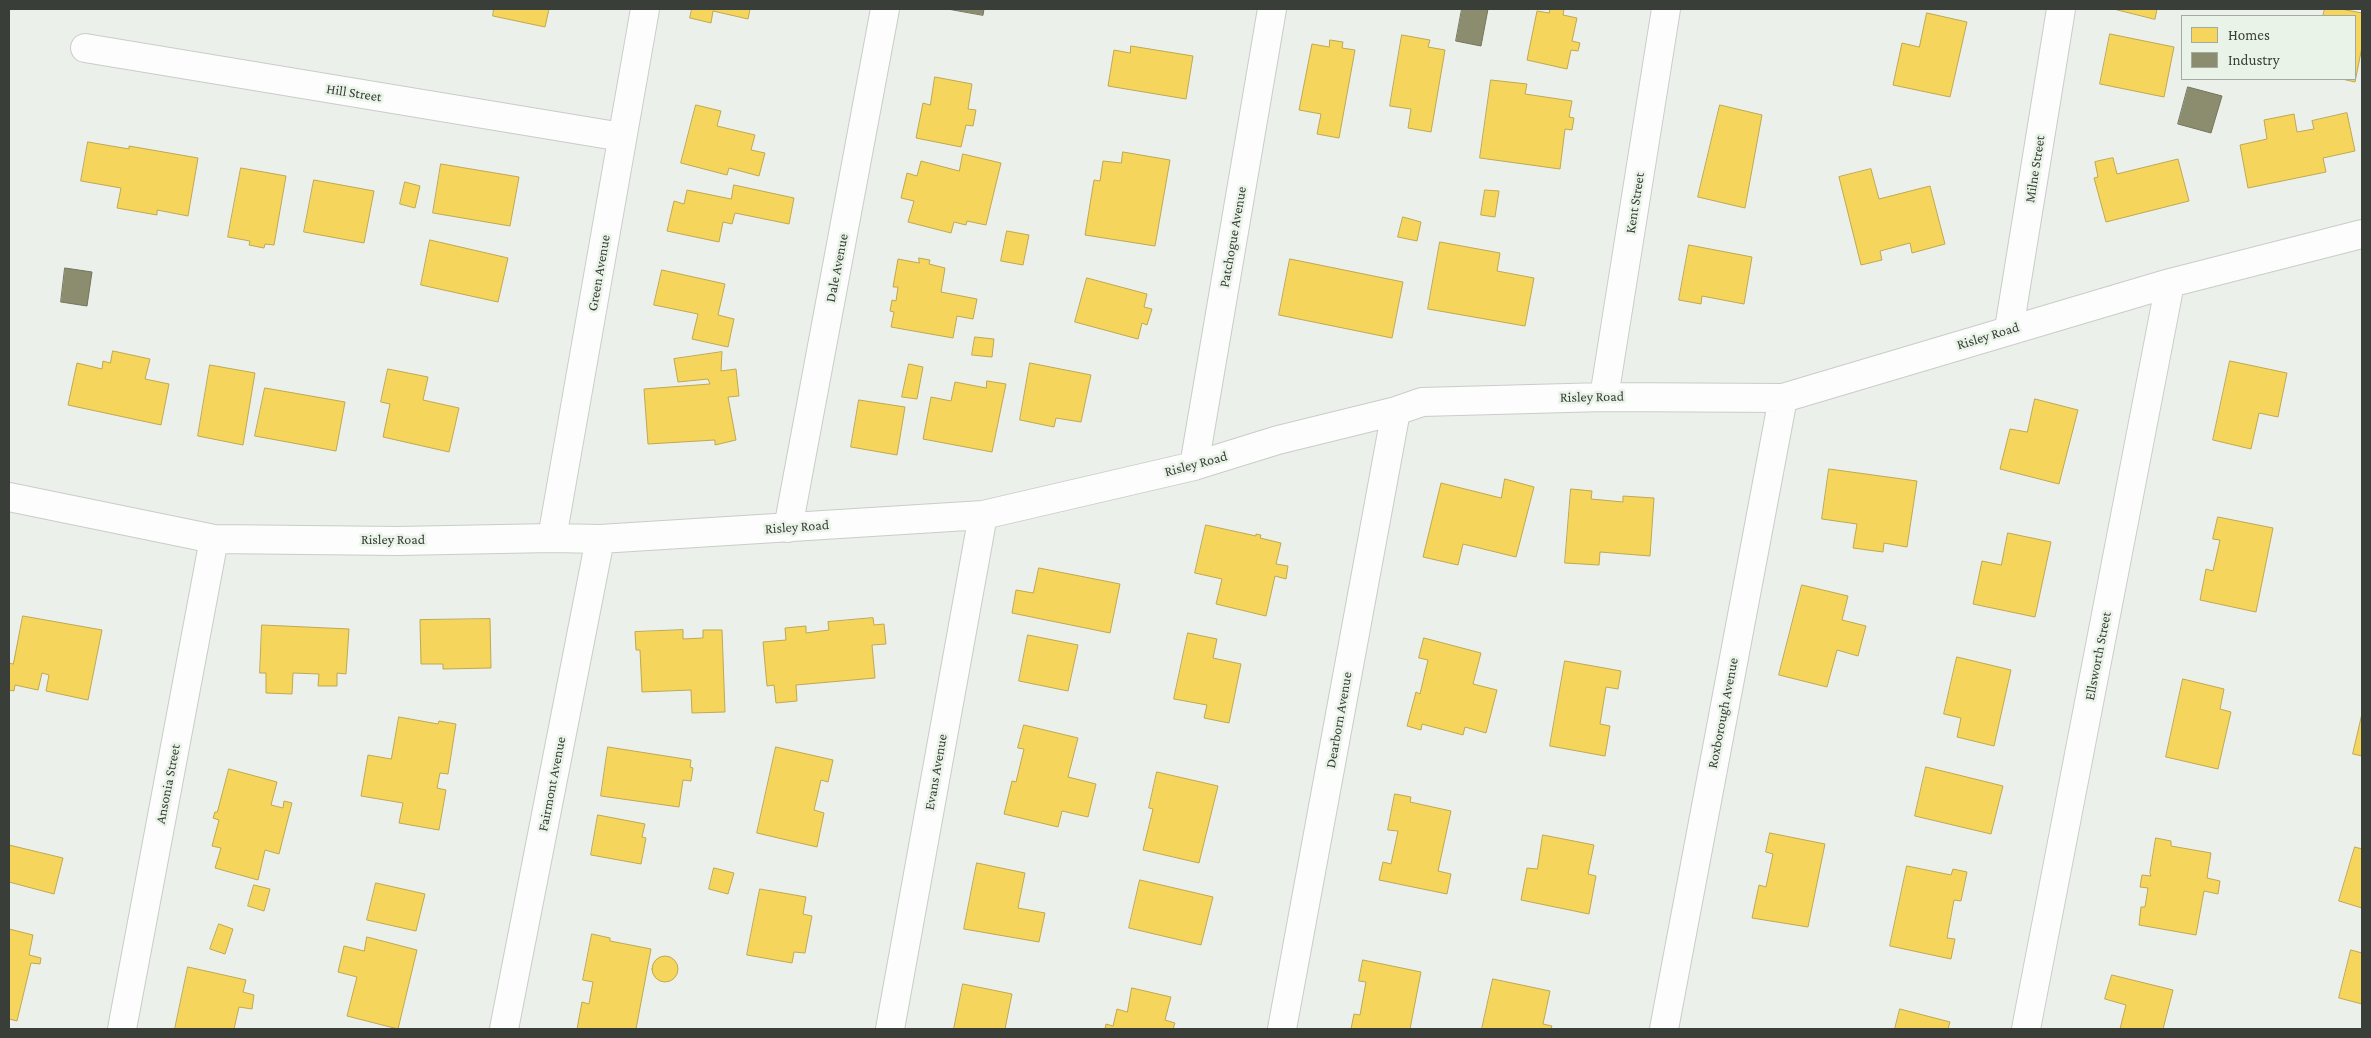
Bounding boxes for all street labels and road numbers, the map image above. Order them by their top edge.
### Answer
street label: Hill Street [325,80,383,106]
street label: Milne Street [2021,134,2049,204]
street label: Kent Street [1622,171,1648,235]
street label: Patchogue Avenue [1216,185,1250,289]
street label: Dale Avenue [822,232,852,304]
street label: Green Avenue [584,234,614,312]
street label: Risley Road [1955,319,2021,353]
street label: Risley Road [1560,388,1624,406]
street label: Risley Road [1163,448,1229,480]
street label: Risley Road [764,516,830,538]
street label: Risley Road [361,532,425,548]
street label: Ellsworth Street [2081,610,2115,702]
street label: Roxborough Avenue [1704,656,1742,770]
street label: Dearborn Avenue [1322,671,1356,769]
street label: Evans Avenue [921,733,951,811]
street label: Fairmont Avenue [535,735,569,833]
street label: Ansonia Street [152,743,184,825]

